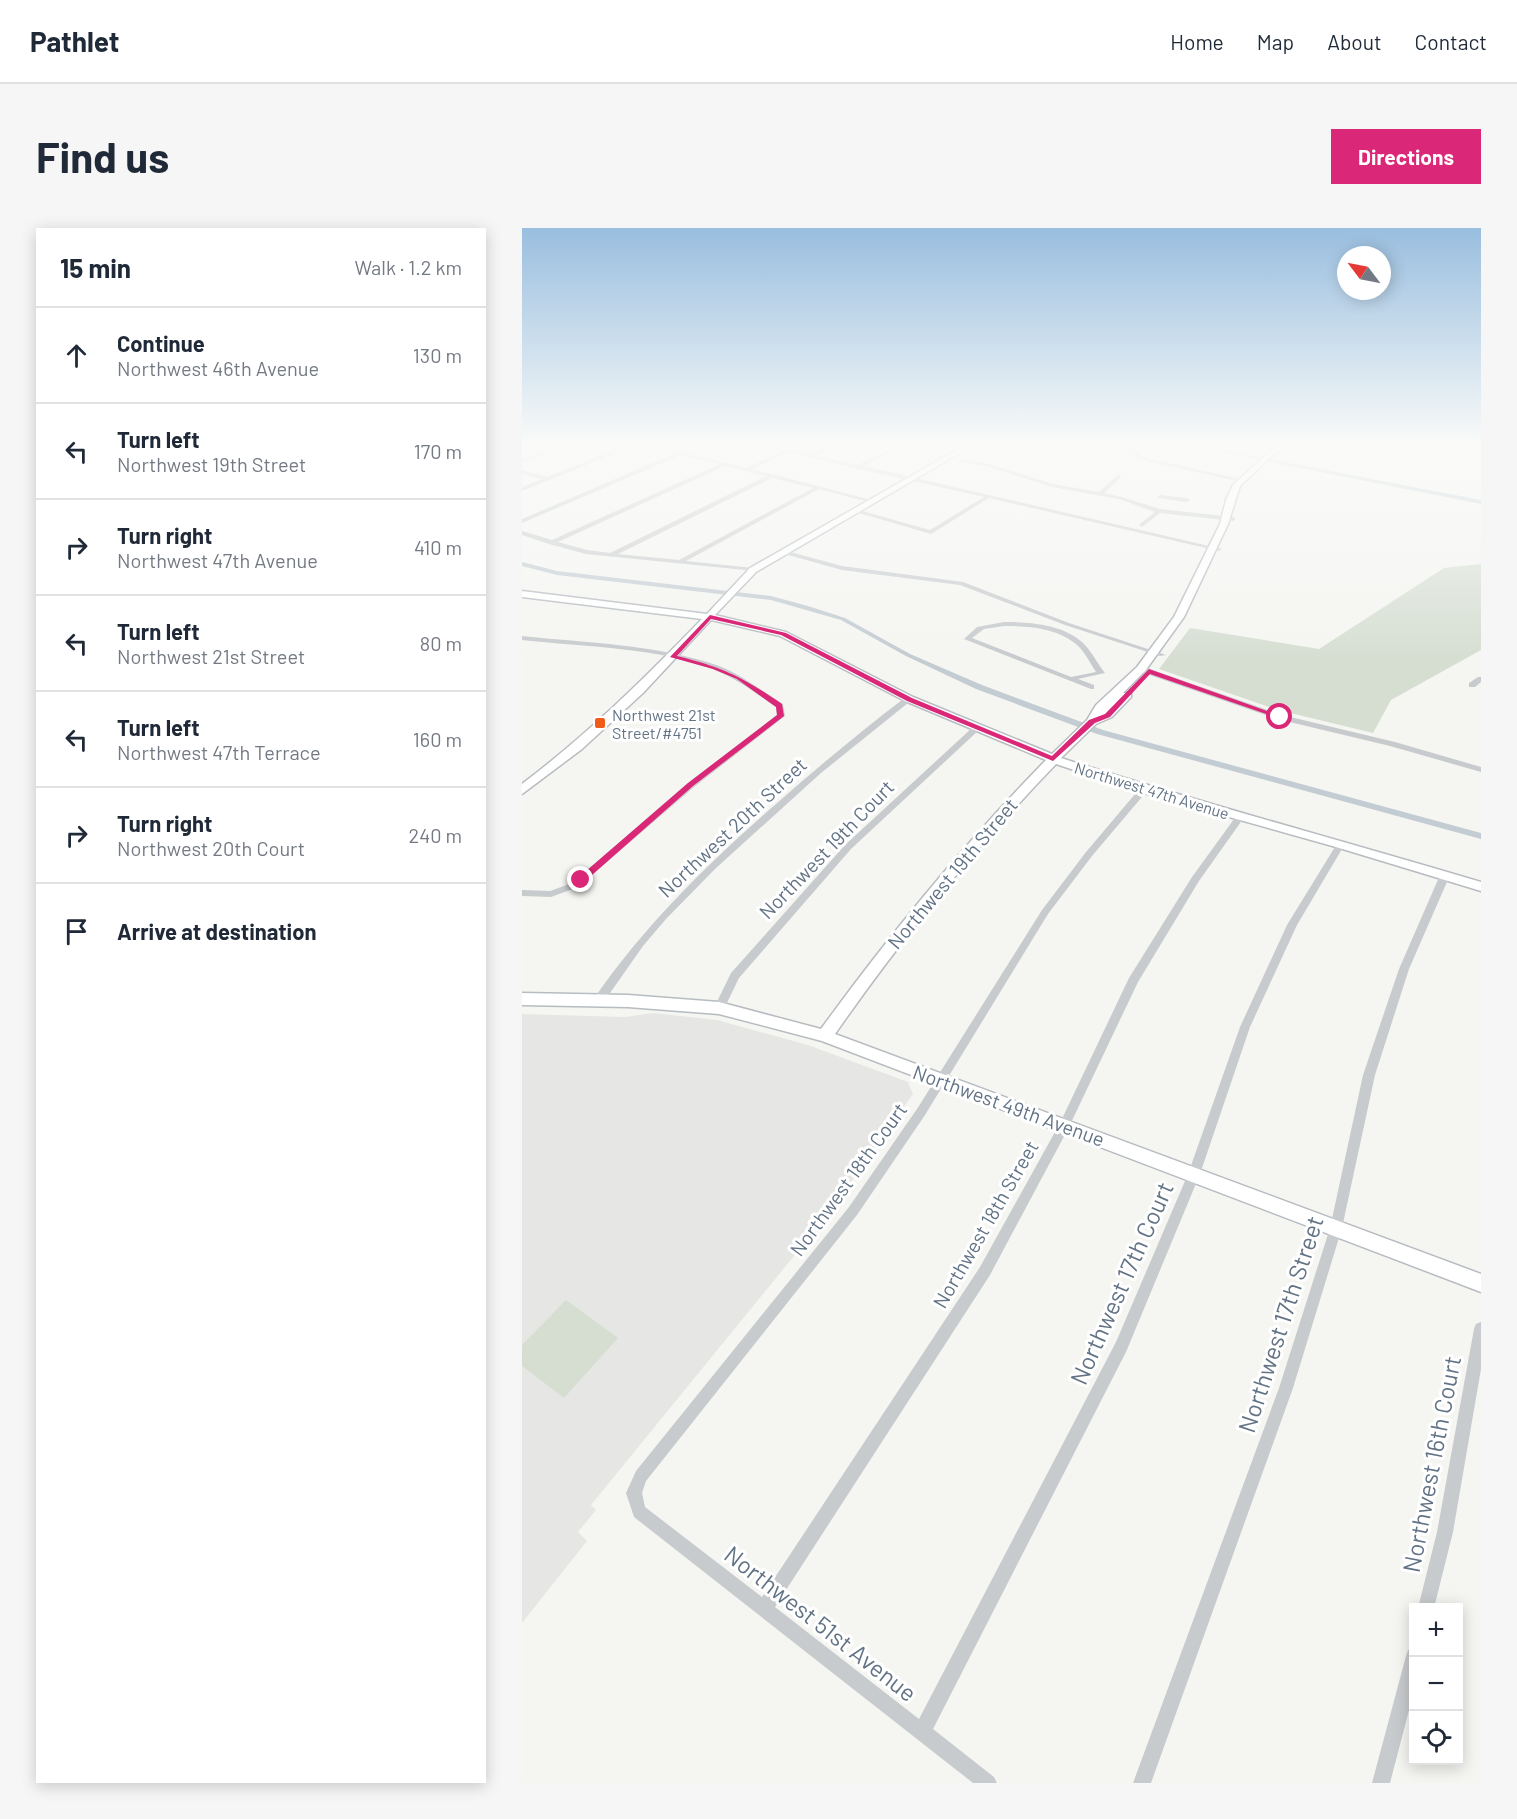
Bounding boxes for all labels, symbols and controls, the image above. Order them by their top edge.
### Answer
text: Pathlet [30,24,119,58]
text: Home [1170,29,1224,54]
text: Map [1257,29,1294,54]
text: About [1327,29,1382,54]
text: Contact [1415,29,1487,54]
button: Directions [1331,129,1481,184]
text: Find us [36,131,169,181]
north arrow [1337,246,1391,300]
text: 15 min [60,252,131,283]
text: Walk · 1.2 km [355,255,462,279]
text: Continue [117,330,205,356]
icon: ahead [60,339,93,372]
text: 130 m [413,343,462,367]
text: Northwest 46th Avenue [117,356,319,380]
text: Turn left [117,426,200,452]
icon: left [60,435,93,468]
text: 170 m [414,439,462,463]
text: Northwest 19th Street [117,452,306,476]
text: Turn right [117,522,212,548]
icon: right [60,531,93,564]
text: 410 m [414,535,462,559]
text: Northwest 47th Avenue [117,548,318,572]
text: Turn left [117,618,200,644]
icon: left [60,627,93,660]
text: 80 m [420,631,462,655]
text: Northwest 21st Street [117,644,305,668]
route start [1266,703,1292,729]
place label: Northwest 21st Street/#4751 [612,705,716,742]
text: Turn left [117,714,200,740]
marker: Northwest 21st Street/#4751 [593,716,607,730]
icon: left [60,723,93,756]
text: 160 m [413,727,462,751]
text: Northwest 47th Terrace [117,740,321,764]
street label: Northwest 20th Street [653,752,811,902]
street label: Northwest 47th Avenue [1072,757,1232,823]
street label: Northwest 19th Court [754,775,898,923]
street label: Northwest 19th Street [882,793,1022,953]
text: Turn right [117,810,212,836]
icon: right [60,819,93,852]
text: 240 m [408,823,462,847]
text: Northwest 20th Court [117,836,305,860]
route end [567,866,593,892]
icon: arrive [60,915,93,948]
text: Arrive at destination [117,918,316,944]
street label: Northwest 49th Avenue [910,1059,1108,1151]
street label: Northwest 18th Court [784,1098,912,1260]
street label: Northwest 18th Street [927,1136,1043,1312]
street label: Northwest 17th Court [1063,1177,1179,1389]
street label: Northwest 17th Street [1231,1212,1329,1436]
street label: Northwest 16th Court [1396,1353,1466,1575]
street label: Northwest 51st Avenue [719,1539,923,1707]
map controls [1409,1603,1463,1765]
button: + [1409,1603,1463,1657]
button: − [1409,1657,1463,1711]
button: locate [1409,1711,1463,1765]

